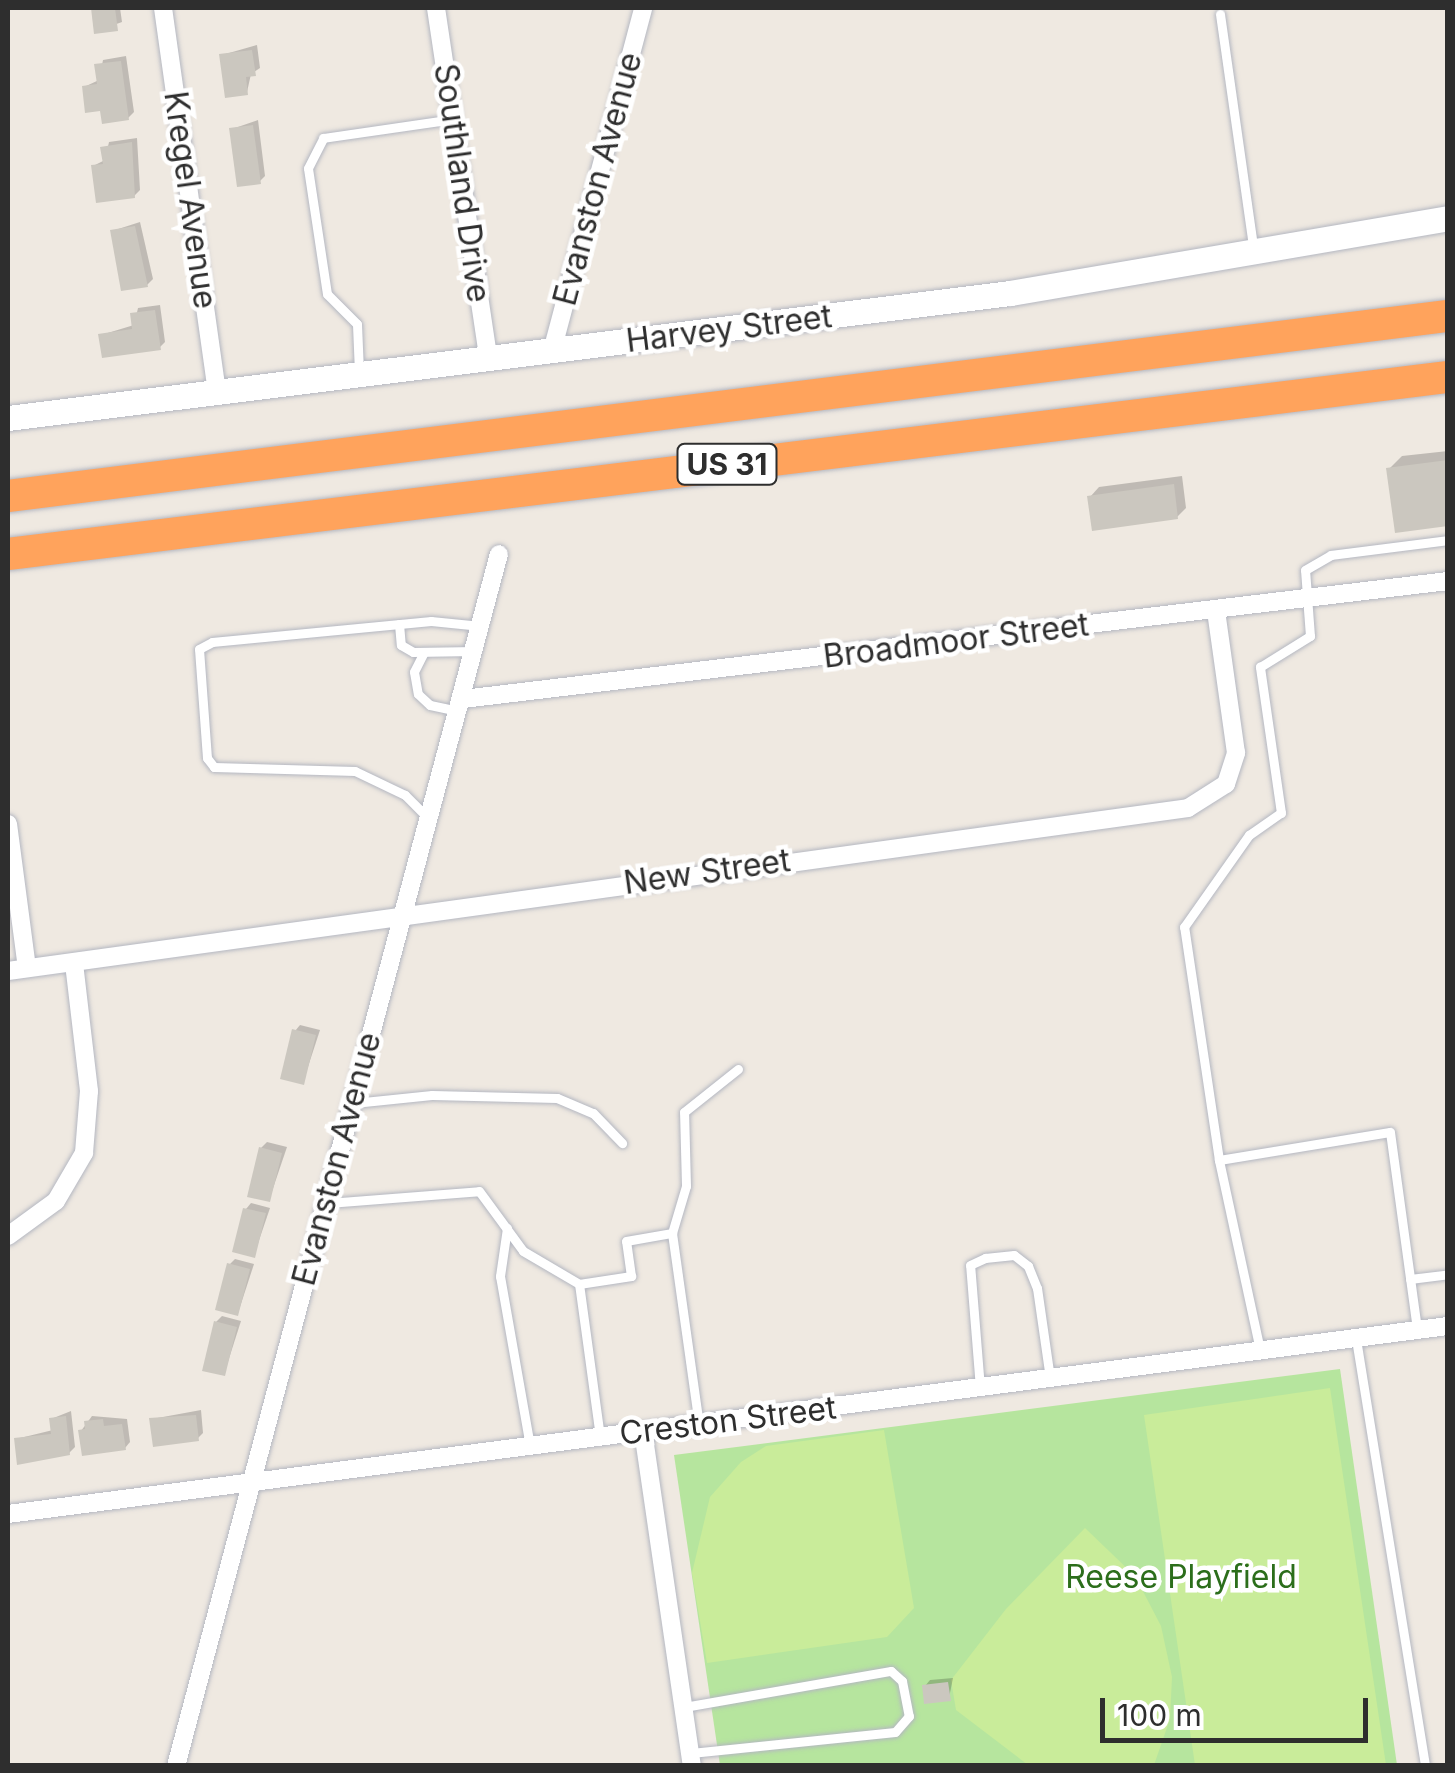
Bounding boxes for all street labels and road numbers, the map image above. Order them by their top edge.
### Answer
street label: Evanston Avenue [546,48,650,310]
street label: Southland Drive [426,61,498,305]
street label: Kregel Avenue [156,89,224,311]
street label: Harvey Street [624,297,834,361]
road number: US 31 [674,439,780,489]
street label: Broadmoor Street [821,606,1091,676]
street label: New Street [621,841,793,903]
street label: Evanston Avenue [285,1028,389,1290]
street label: Creston Street [617,1389,839,1453]

